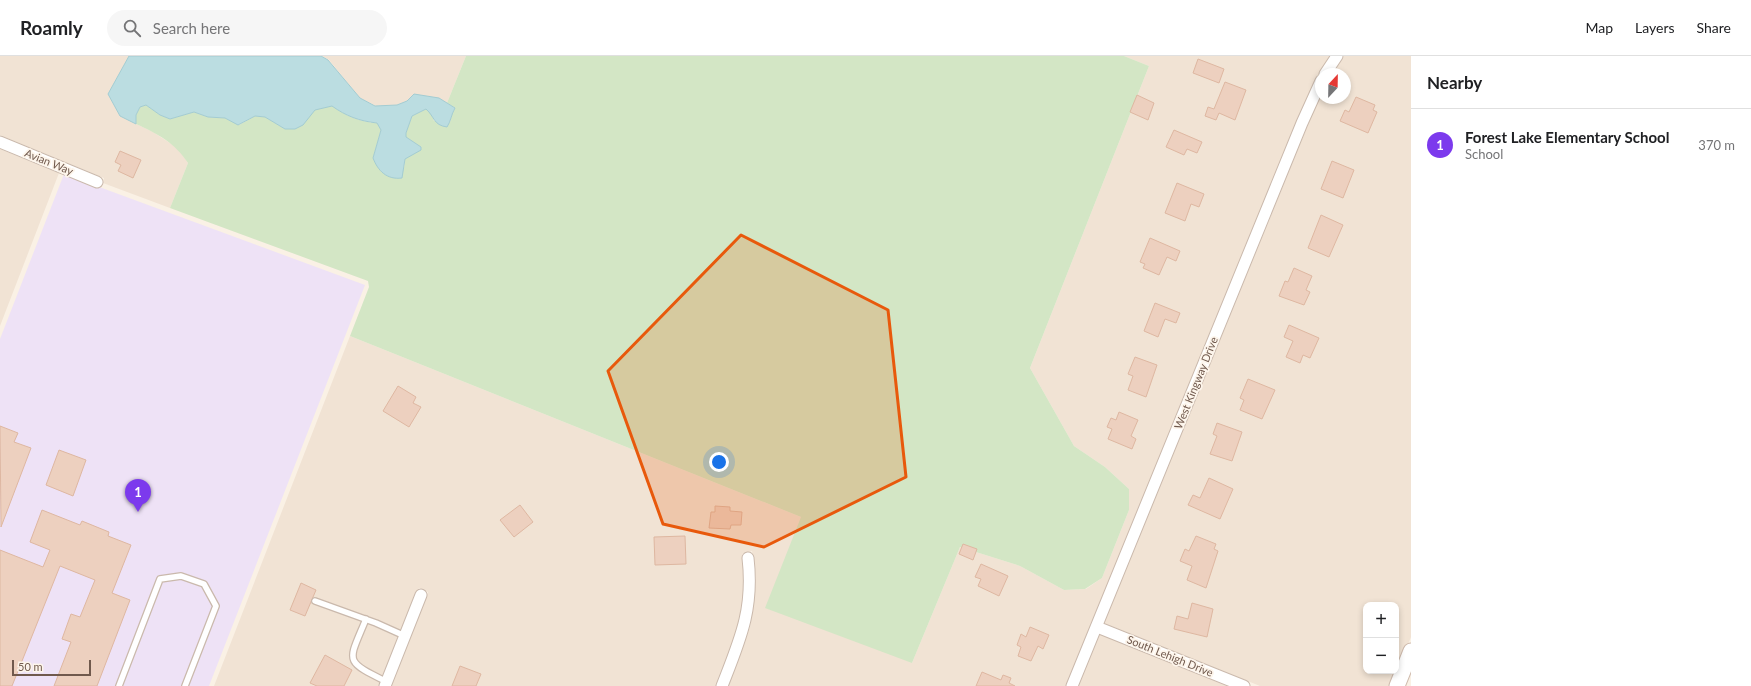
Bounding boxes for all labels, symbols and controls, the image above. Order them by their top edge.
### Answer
search box [107,10,387,46]
text: Roamly [20,16,83,39]
icon: search [121,17,143,39]
text: Search here [153,19,230,37]
text: Map [1585,19,1613,36]
text: Layers [1635,19,1675,36]
text: Share [1697,19,1731,36]
north arrow [1315,68,1351,104]
text: Nearby [1427,72,1482,93]
text: Forest Lake Elementary School [1465,128,1669,146]
text: 1 [1436,137,1444,153]
text: 370 m [1698,137,1735,153]
street label: Avian Way [23,146,76,177]
text: School [1465,146,1503,162]
street label: West Kingway Drive [1171,335,1220,431]
your location [709,452,729,472]
pin: 1 [125,479,151,512]
map controls [1363,602,1399,674]
button: + [1363,602,1399,638]
street label: South Lehigh Drive [1125,632,1215,679]
button: − [1363,638,1399,674]
scale bar [12,658,91,677]
text: 50 m [18,660,43,673]

